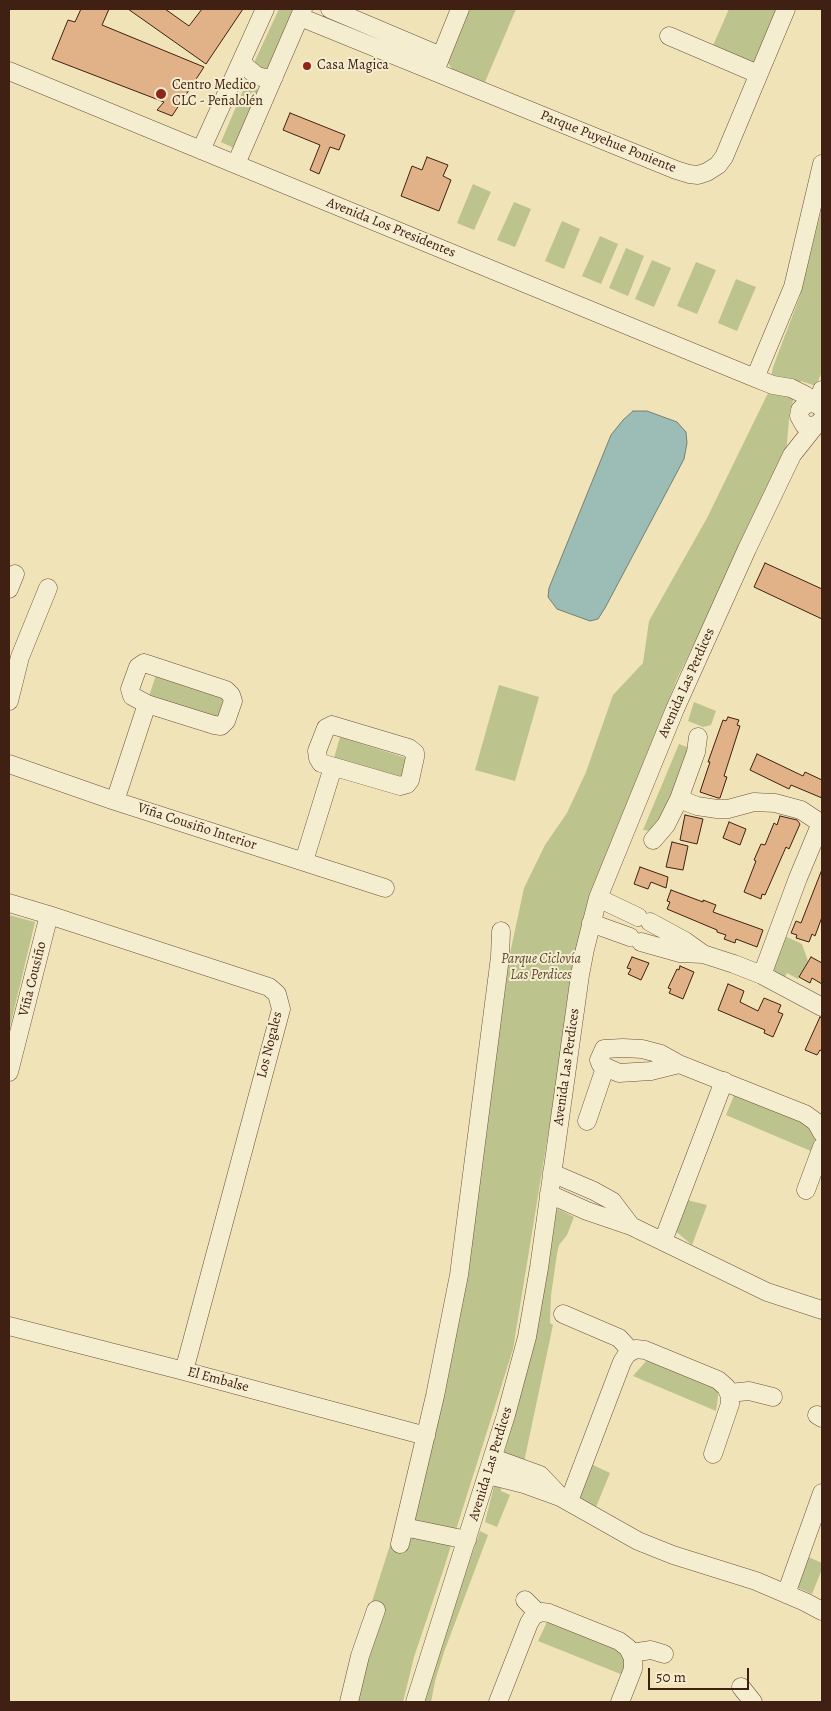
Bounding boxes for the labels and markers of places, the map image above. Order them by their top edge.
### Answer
place label: Casa Magica [317,58,389,74]
marker: Casa Magica [301,60,313,72]
place label: Centro Medico CLC - Peñalolén [172,78,263,110]
marker: Centro Medico CLC - Peñalolén [154,87,168,101]

